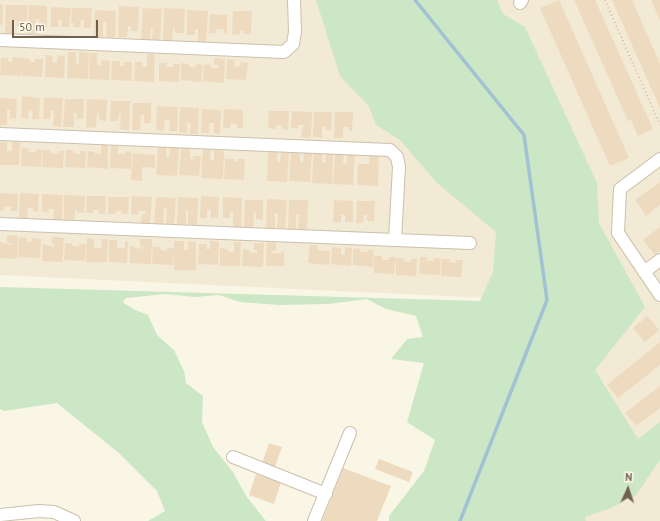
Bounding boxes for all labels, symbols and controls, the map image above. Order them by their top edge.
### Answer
scale bar [14,12,100,38]
text: 50 m [19,19,45,34]
north arrow [608,469,648,509]
text: N [625,470,633,484]

